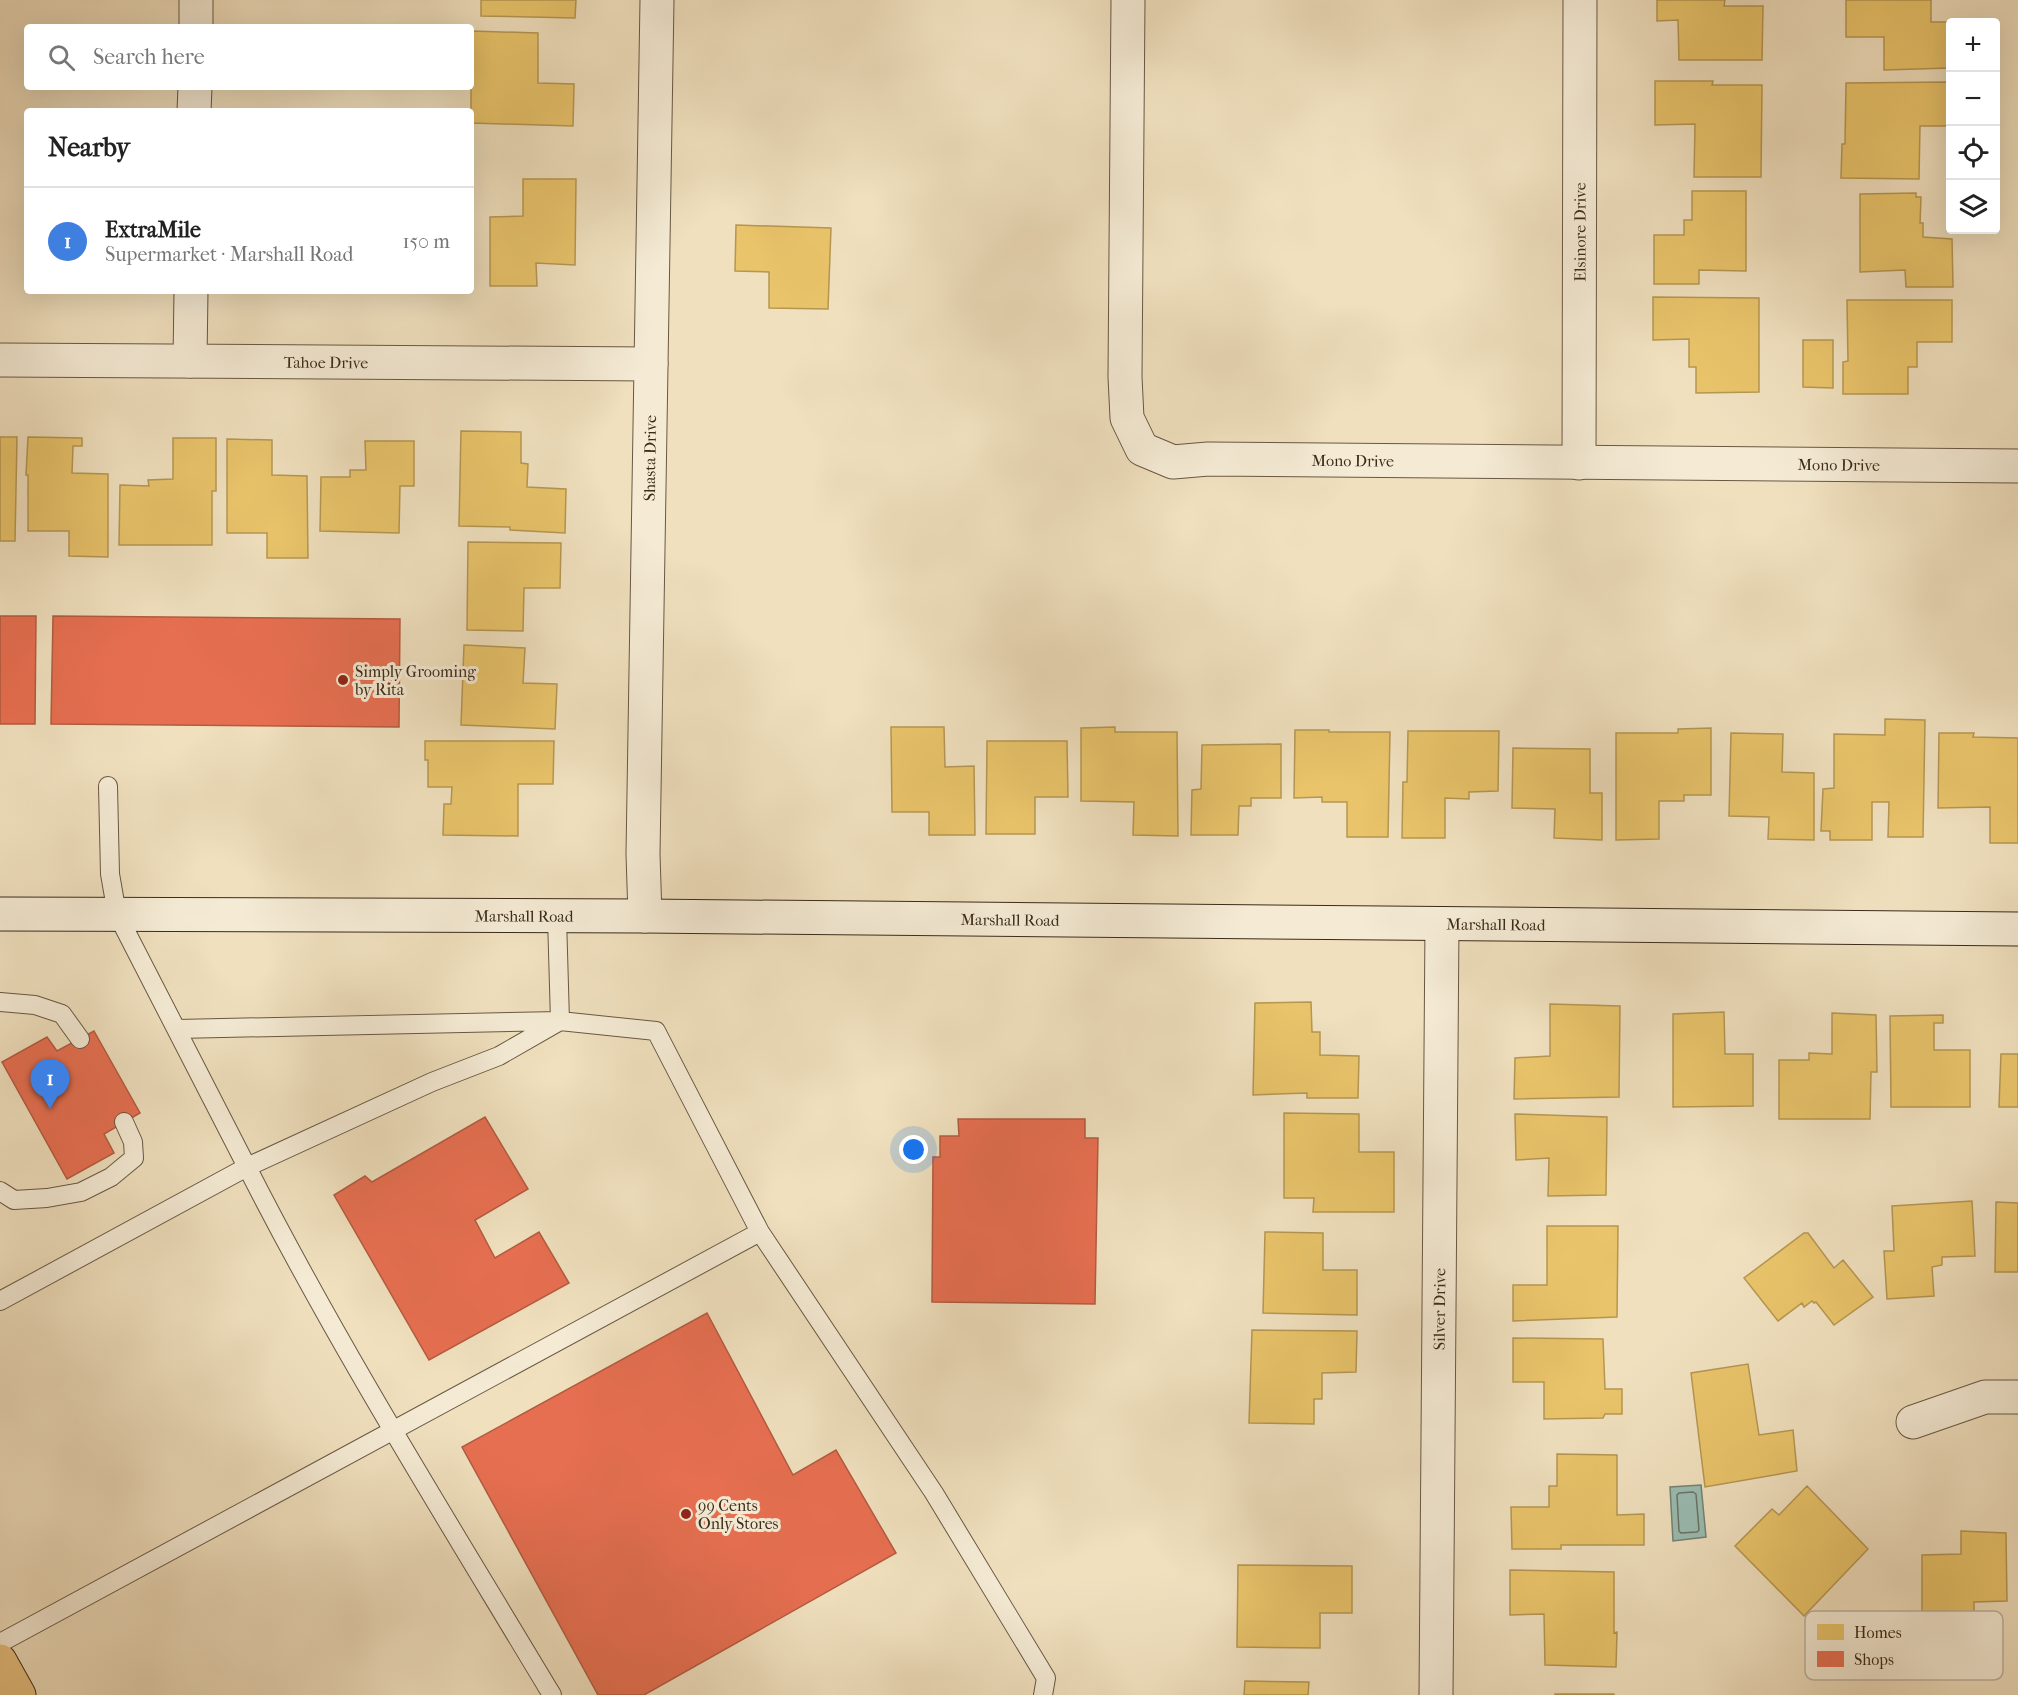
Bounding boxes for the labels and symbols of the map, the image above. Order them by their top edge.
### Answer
street label: Elsinore Drive [1570,182,1590,282]
street label: Tahoe Drive [284,353,368,372]
street label: Shasta Drive [640,415,660,501]
street label: Mono Drive [1311,451,1394,471]
street label: Mono Drive [1797,455,1880,475]
place label: Simply Grooming by Rita [354,662,476,699]
marker: Simply Grooming by Rita [336,673,350,687]
street label: Marshall Road [474,906,574,926]
street label: Marshall Road [960,910,1060,930]
street label: Marshall Road [1446,915,1546,935]
pin: 1 [31,1060,70,1109]
your location [899,1135,928,1164]
street label: Silver Drive [1430,1268,1449,1350]
place label: 99 Cents Only Stores [698,1496,779,1533]
marker: 99 Cents Only Stores [679,1507,693,1521]
legend [1805,1611,2003,1680]
text: Homes [1854,1623,1902,1642]
text: Shops [1854,1650,1894,1669]

